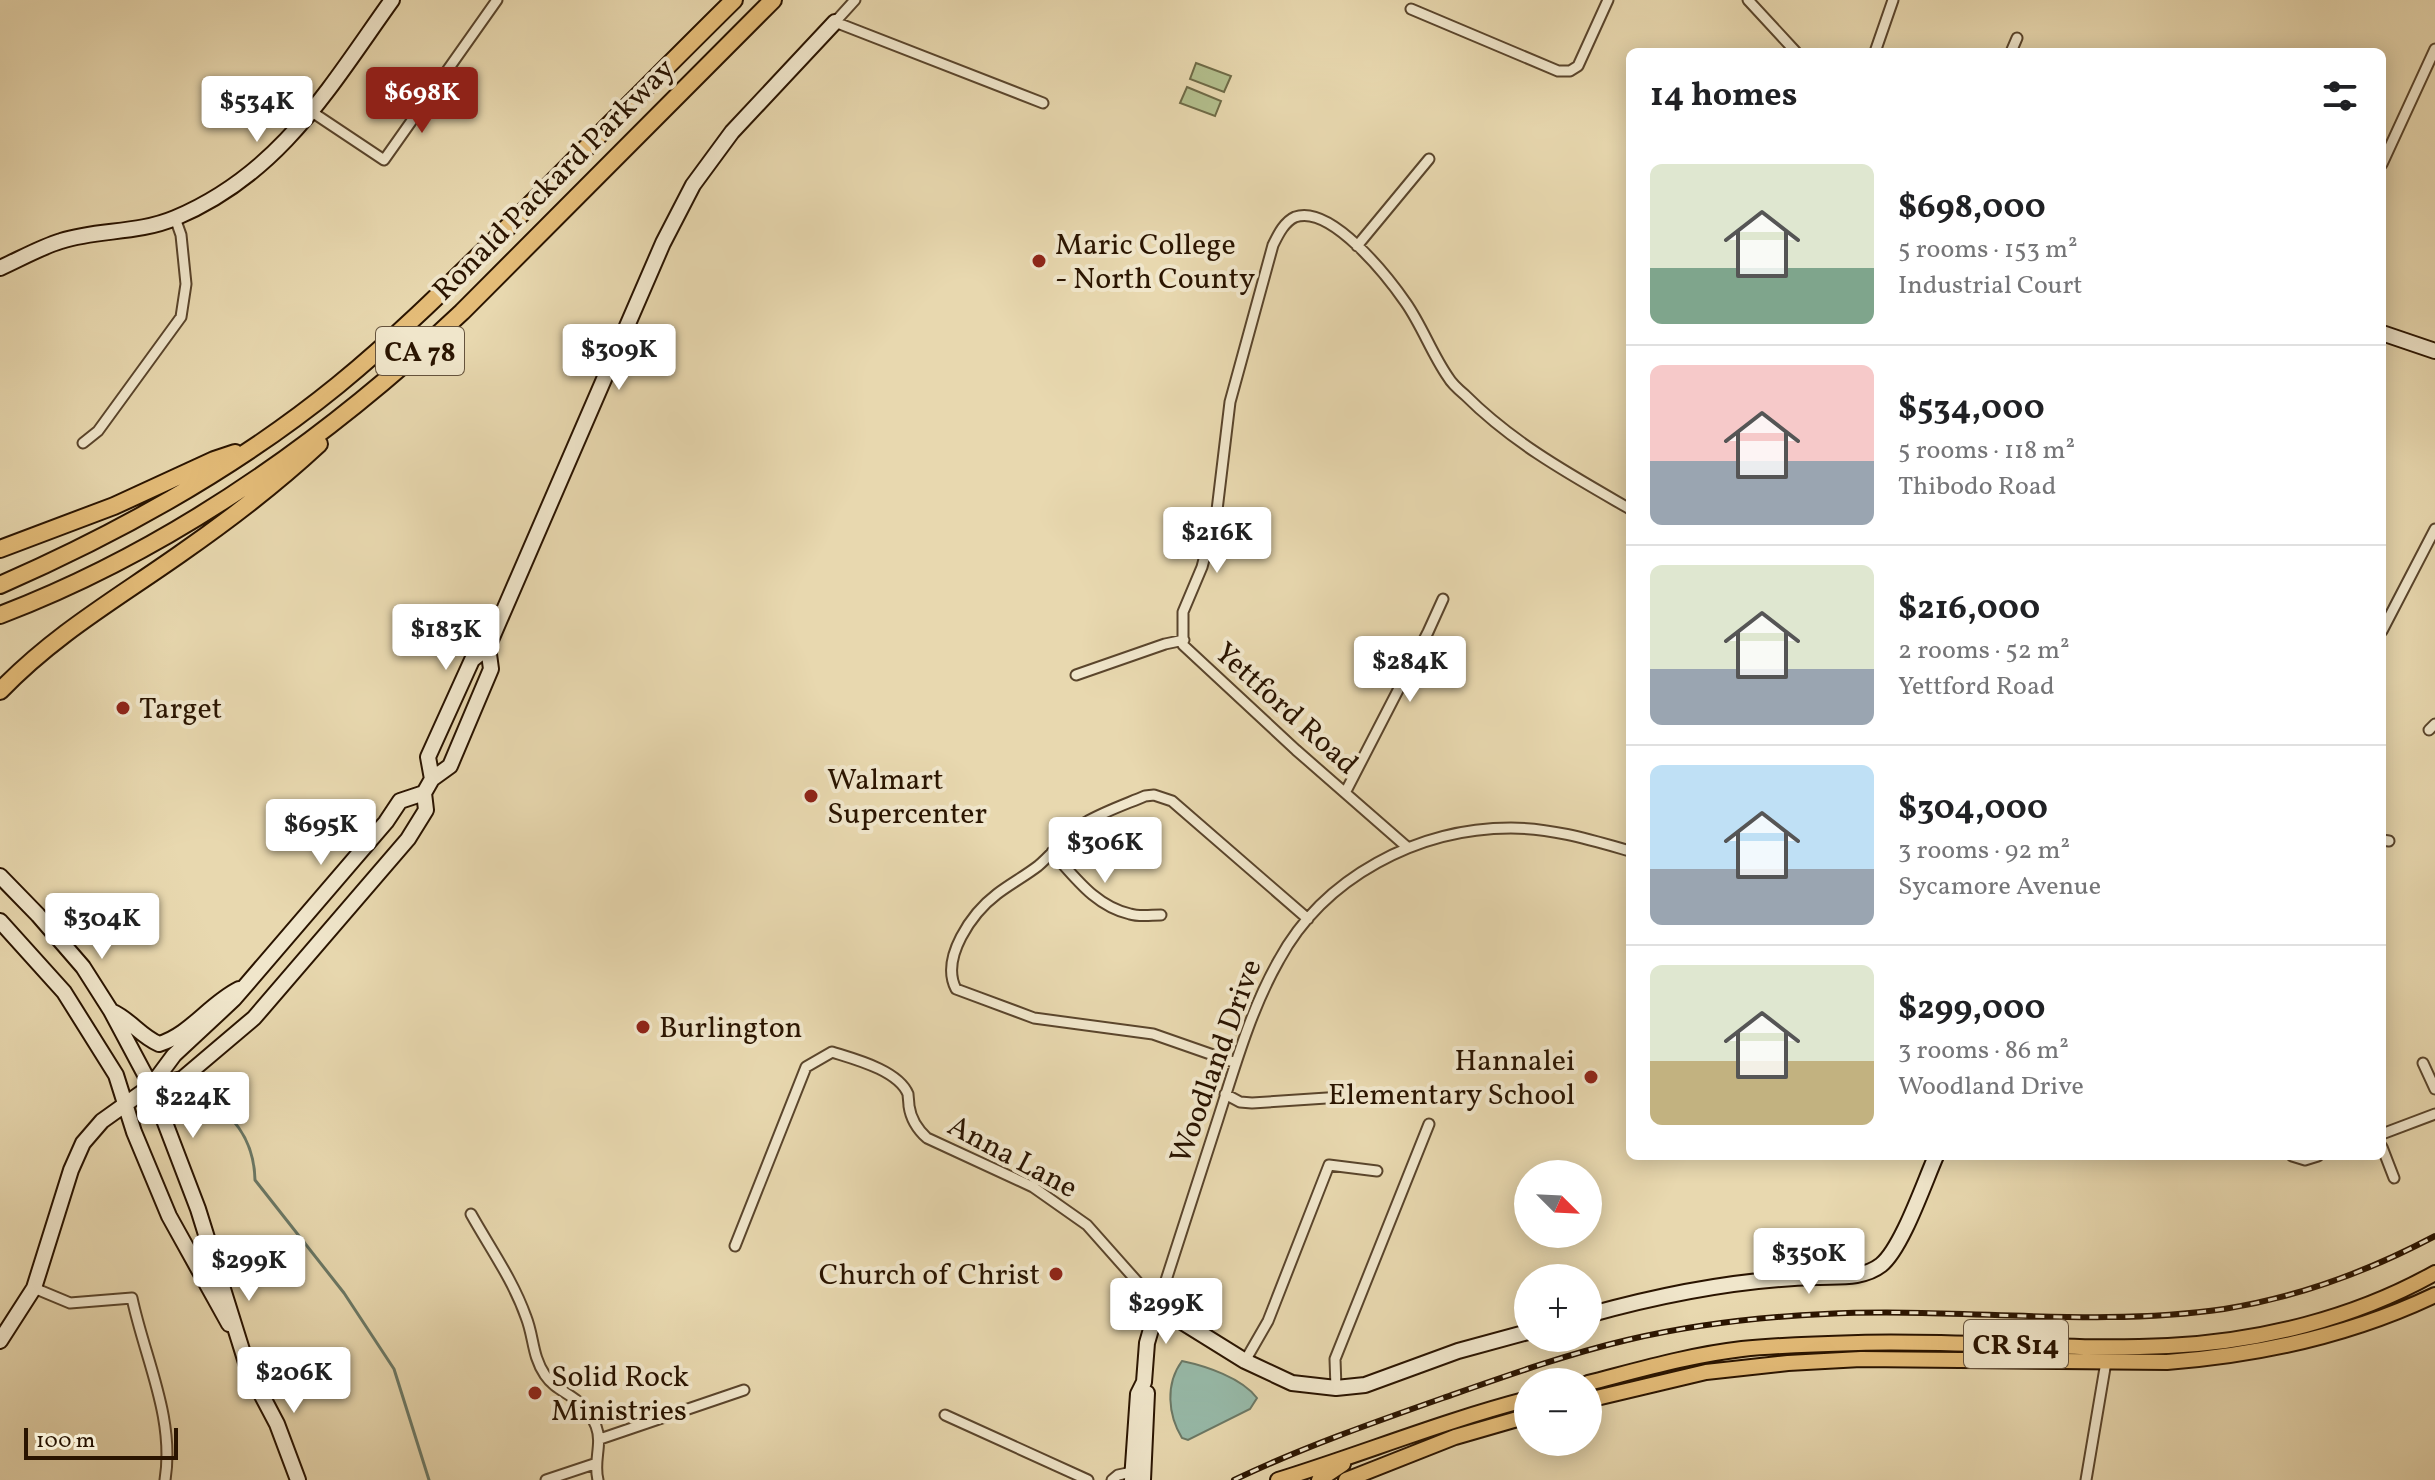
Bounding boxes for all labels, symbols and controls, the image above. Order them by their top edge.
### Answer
street label: Ronald Packard Parkway [424,50,685,311]
pin: $698K [366,67,478,135]
text: 14 homes [1650,73,1797,120]
icon: filters [2318,74,2362,118]
text: $698K [384,75,460,111]
pin: $534K [201,76,313,144]
text: $534K [220,84,294,120]
text: $698,000 [1898,185,2046,232]
icon: home [1714,196,1810,292]
place label: Maric College - North County [1055,225,1255,301]
text: 5 rooms · 153 m² [1898,232,2078,268]
marker: Maric College - North County [1030,252,1048,270]
text: Industrial Court [1898,268,2082,304]
pin: $309K [563,324,675,392]
road number: CA 78 [376,327,464,375]
text: $309K [581,332,657,368]
text: $534,000 [1898,386,2045,433]
icon: home [1714,397,1810,493]
text: 5 rooms · 118 m² [1898,433,2075,469]
text: Thibodo Road [1898,469,2056,505]
pin: $216K [1161,507,1273,575]
text: $216K [1181,515,1253,551]
text: $216,000 [1898,586,2040,633]
icon: home [1714,597,1810,693]
pin: $183K [390,604,502,672]
text: $183K [410,612,482,648]
street label: Yettford Road [1204,633,1367,786]
text: 2 rooms · 52 m² [1898,633,2070,669]
pin: $284K [1354,636,1466,704]
text: $284K [1372,644,1448,680]
text: Yettford Road [1898,669,2055,705]
place label: Target [139,689,222,731]
marker: Target [114,699,132,717]
place label: Walmart Supercenter [827,760,987,836]
text: $304,000 [1898,786,2048,833]
marker: Walmart Supercenter [802,787,820,805]
icon: home [1714,797,1810,893]
pin: $695K [265,799,377,867]
text: $695K [284,807,358,843]
pin: $306K [1049,817,1161,885]
text: $306K [1067,825,1143,861]
text: 3 rooms · 92 m² [1898,833,2070,869]
text: Sycamore Avenue [1898,869,2101,905]
pin: $304K [46,893,158,961]
text: $304K [63,901,141,937]
street label: Woodland Drive [1160,954,1273,1170]
text: $299,000 [1898,986,2046,1033]
icon: home [1714,997,1810,1093]
place label: Burlington [659,1008,803,1050]
marker: Burlington [634,1018,652,1036]
text: 3 rooms · 86 m² [1898,1033,2069,1069]
place label: Hannalei Elementary School [1328,1041,1575,1117]
marker: Hannalei Elementary School [1582,1068,1600,1086]
text: Woodland Drive [1898,1069,2084,1105]
pin: $224K [137,1072,249,1140]
text: $224K [155,1080,231,1116]
street label: Anna Lane [940,1106,1084,1210]
north arrow [1514,1160,1602,1248]
map controls [1514,1160,1602,1456]
pin: $350K [1753,1228,1865,1296]
pin: $299K [193,1235,305,1303]
text: $350K [1772,1236,1846,1272]
text: $299K [211,1243,287,1279]
place label: Church of Christ [819,1255,1040,1297]
button: + [1514,1264,1602,1352]
marker: Church of Christ [1047,1265,1065,1283]
pin: $299K [1110,1278,1222,1346]
text: $299K [1128,1286,1204,1322]
road number: CR S14 [1964,1320,2068,1368]
pin: $206K [238,1347,350,1415]
text: $206K [255,1355,333,1391]
place label: Solid Rock Ministries [551,1357,689,1433]
button: − [1514,1368,1602,1456]
marker: Solid Rock Ministries [526,1384,544,1402]
scale bar [24,1424,178,1460]
text: 100 m [36,1426,95,1457]

